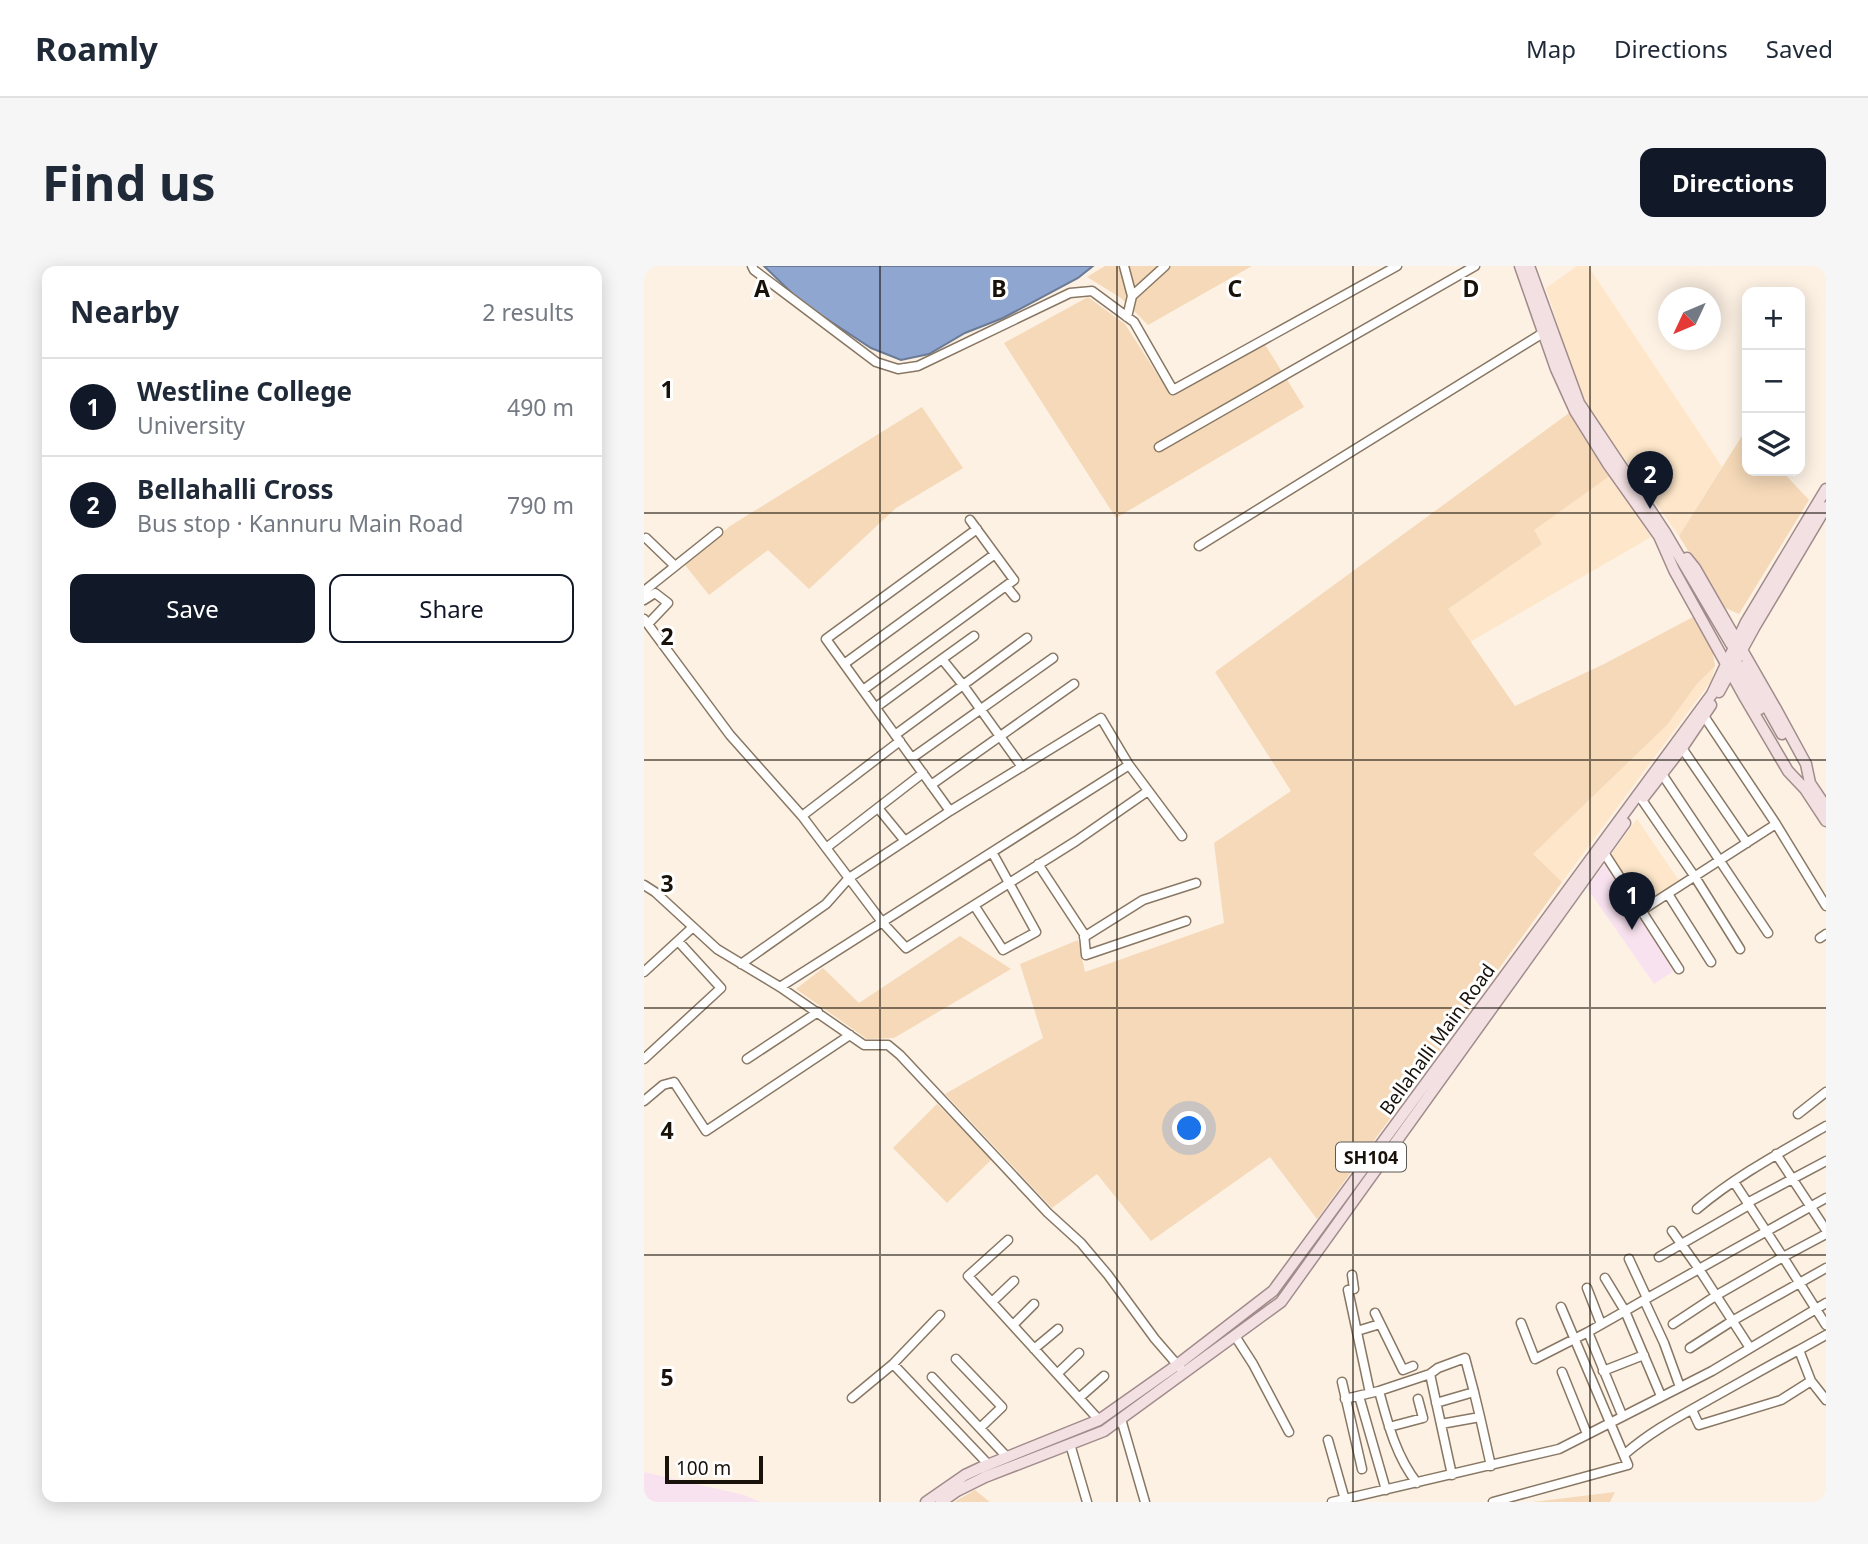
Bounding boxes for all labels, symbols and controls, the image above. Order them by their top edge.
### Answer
text: Roamly [35,26,158,71]
text: Map [1526,32,1576,65]
text: Directions [1614,32,1728,65]
text: Saved [1766,32,1833,65]
button: Directions [1640,148,1826,217]
text: Find us [42,149,216,215]
text: A [754,272,770,304]
text: B [991,272,1007,304]
text: C [1228,272,1243,304]
text: D [1463,272,1479,304]
north arrow [1658,287,1721,350]
map controls [1742,287,1805,476]
button: + [1742,287,1805,350]
text: Nearby [70,291,179,332]
text: 2 results [482,296,574,328]
button: − [1742,350,1805,413]
text: Westline College [137,373,352,409]
text: 1 [660,373,674,405]
text: 1 [86,391,100,423]
text: 490 m [507,391,574,423]
text: University [137,409,245,441]
button: layers [1742,413,1805,476]
pin: 2 [1627,451,1673,509]
text: Bellahalli Cross [137,471,334,507]
text: 2 [86,489,100,521]
text: 790 m [507,489,574,521]
text: Bus stop · Kannuru Main Road [137,507,463,539]
button: Save [70,574,315,643]
button: Share [329,574,574,643]
text: 2 [660,620,674,652]
text: 3 [660,867,674,899]
pin: 1 [1609,872,1655,930]
street label: Bellahalli Main Road [1373,958,1501,1120]
your location [1172,1111,1206,1145]
text: 4 [660,1114,674,1146]
road number: SH104 [1336,1142,1406,1172]
text: 5 [660,1361,674,1393]
scale bar [665,1453,763,1485]
text: 100 m [676,1455,731,1481]

